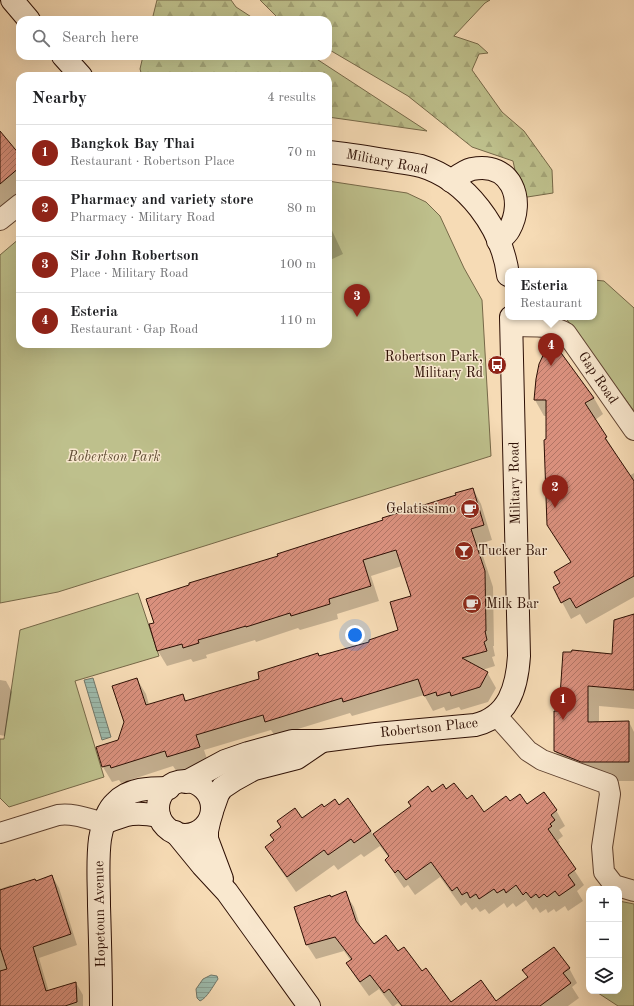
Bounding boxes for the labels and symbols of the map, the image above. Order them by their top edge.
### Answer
street label: Military Road [345,147,429,177]
pin: 3 [344,284,370,317]
pin: 4 [538,333,564,366]
street label: Gap Road [576,349,620,407]
place label: Robertson Park, Military Rd [385,350,483,380]
bus stop icon: Robertson Park, Military Rd [486,354,508,376]
street label: Military Road [507,441,523,525]
park label: Robertson Park [67,450,160,464]
pin: 2 [542,475,568,508]
cafe icon: Gelatissimo [459,498,481,520]
place label: Gelatissimo [386,502,456,516]
bar icon: Tucker Bar [453,540,475,562]
place label: Tucker Bar [478,544,548,558]
cafe icon: Milk Bar [461,593,483,615]
place label: Milk Bar [486,597,539,611]
your location [345,625,365,645]
pin: 1 [550,687,576,720]
street label: Robertson Place [379,716,479,740]
street label: Hopetoun Avenue [92,860,108,968]

